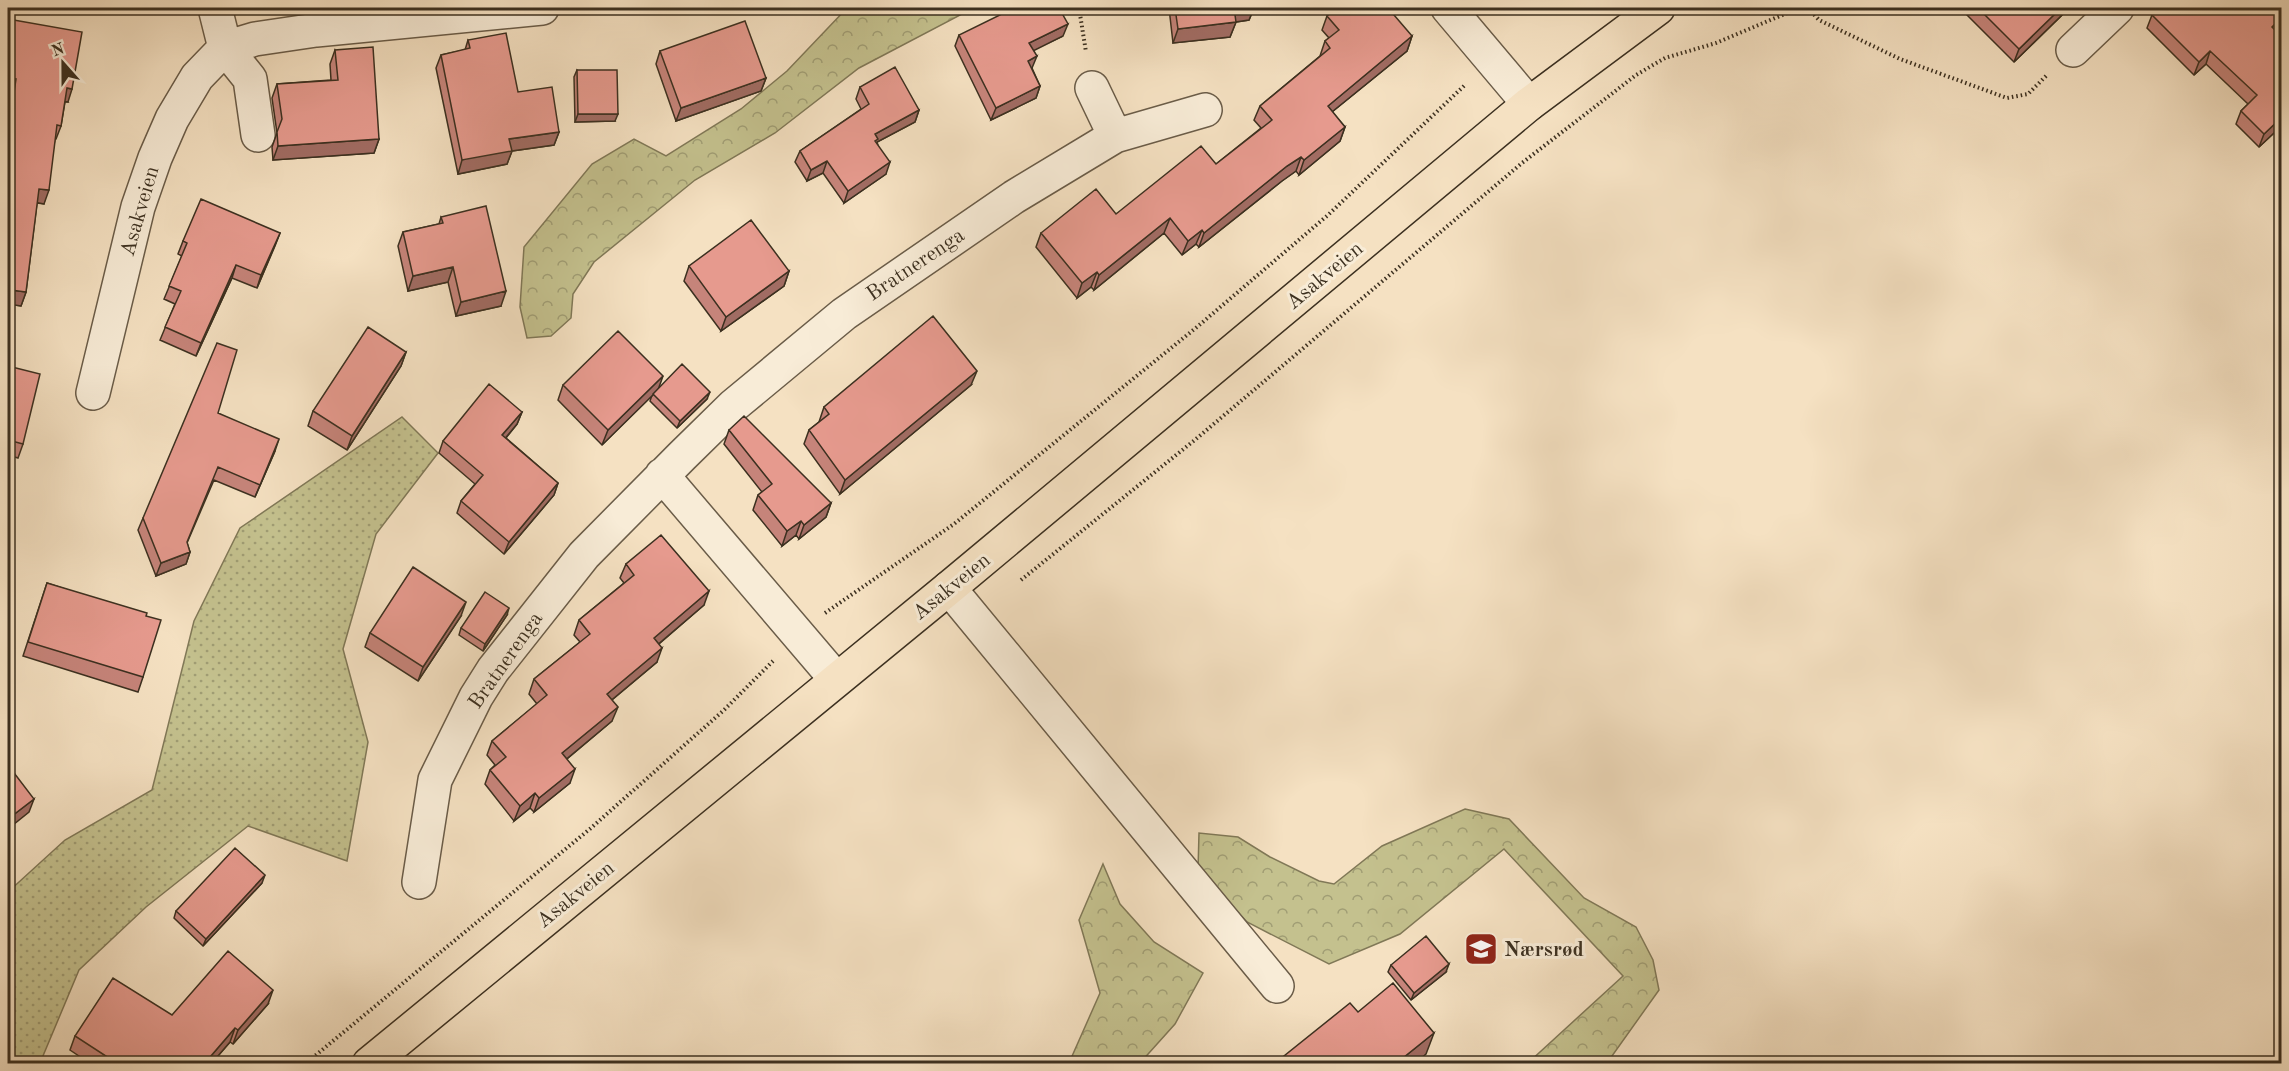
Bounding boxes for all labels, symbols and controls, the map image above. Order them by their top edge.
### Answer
north arrow [33,33,93,93]
text: N [50,41,68,61]
street label: Asakveien [118,164,163,259]
street label: Bratnerenga [863,225,969,306]
street label: Asakveien [1283,238,1367,314]
street label: Asakveien [909,550,995,625]
street label: Bratnerenga [465,608,547,713]
street label: Asakveien [533,858,619,933]
school or university icon: Nærsrød [1463,931,1499,967]
place label: Nærsrød [1504,940,1584,961]

